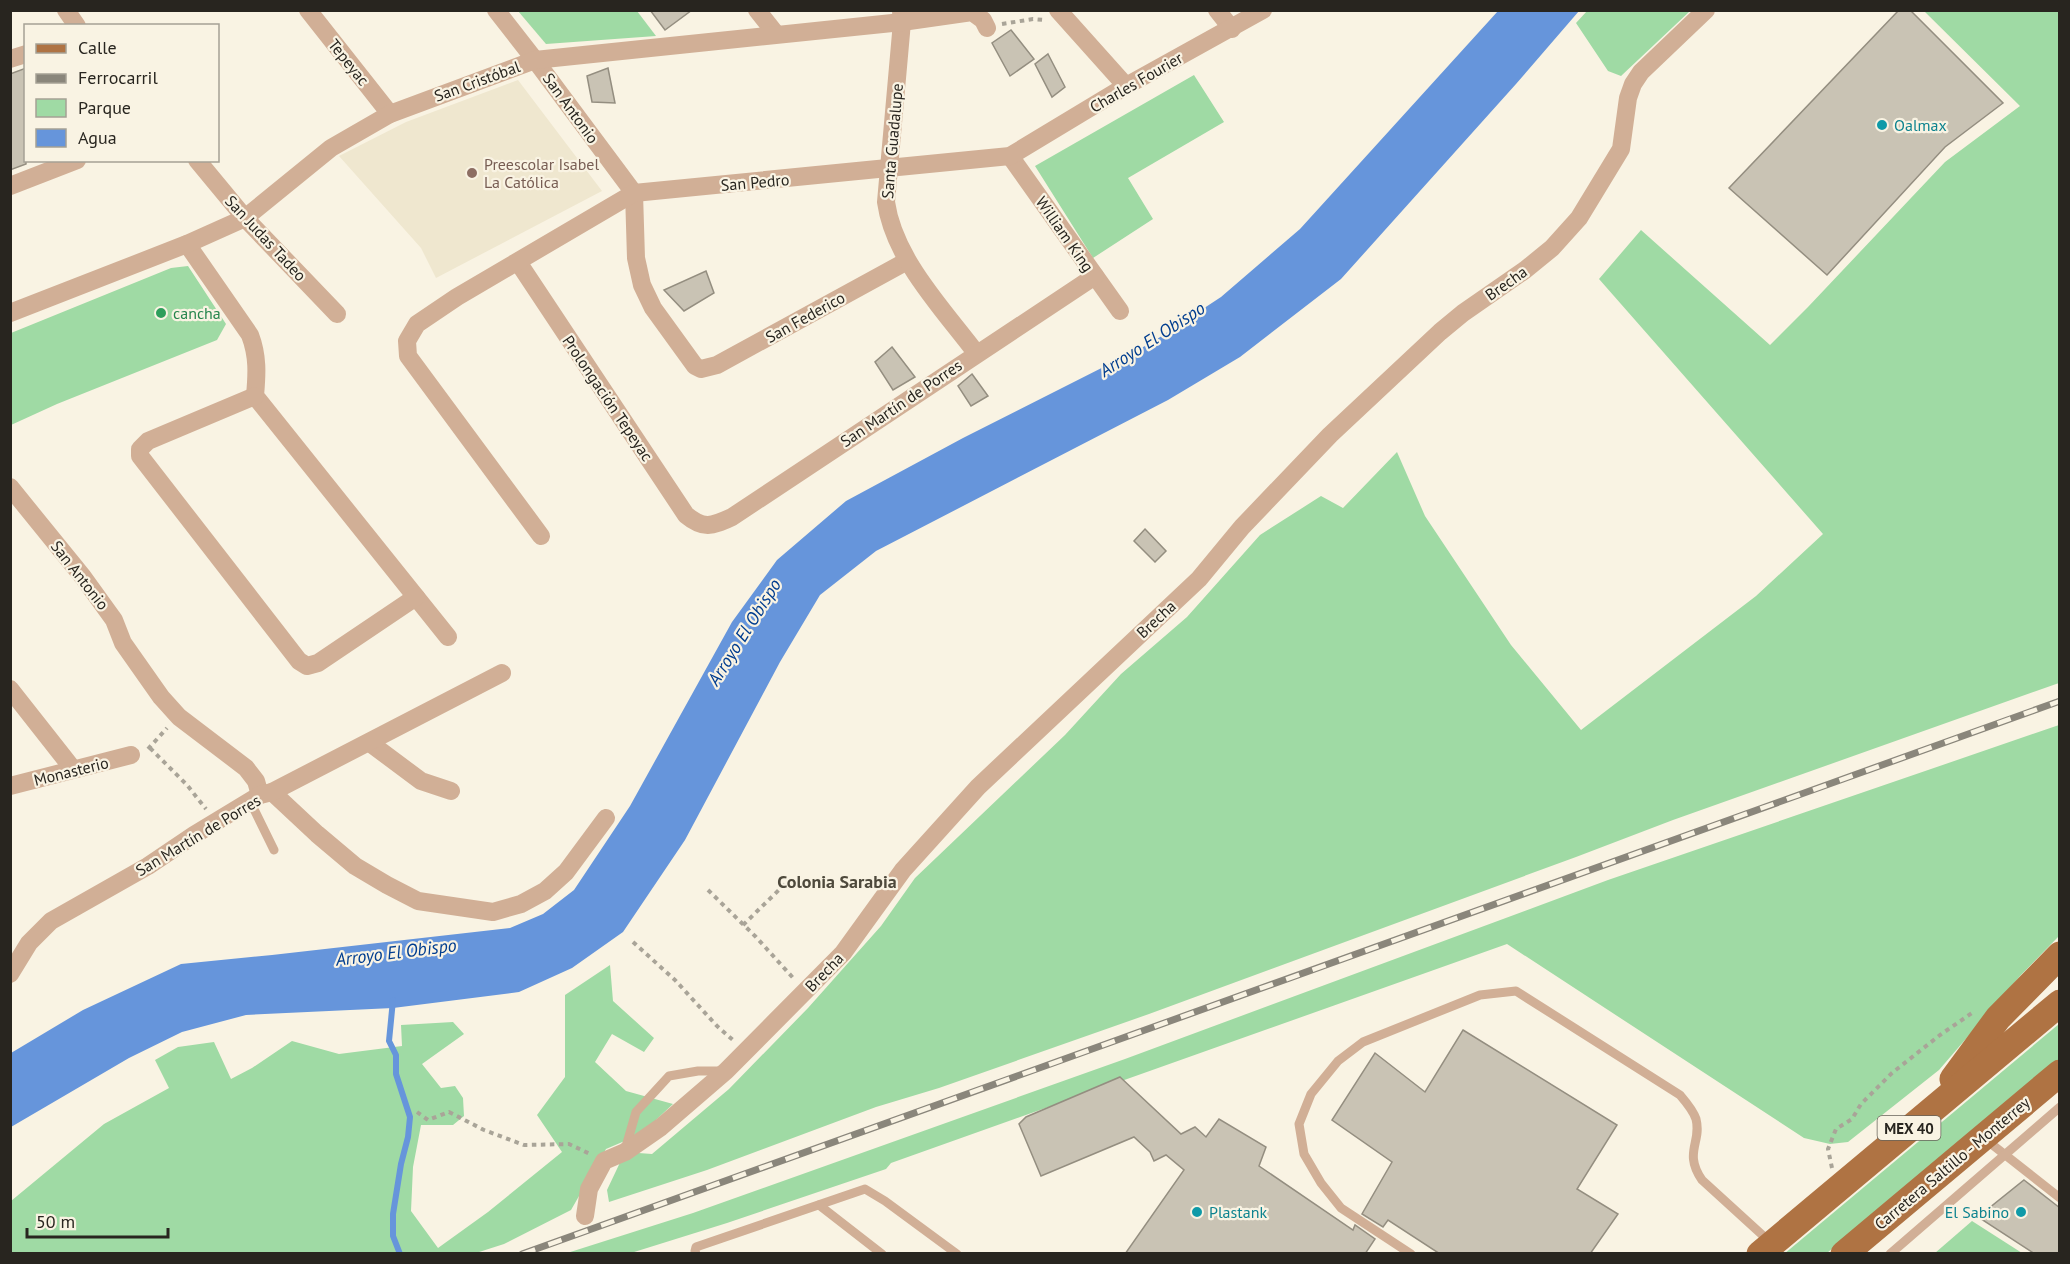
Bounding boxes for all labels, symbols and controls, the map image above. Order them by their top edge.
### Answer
legend [24,24,219,162]
street label: Tepeyac [324,35,374,89]
text: Calle [78,36,117,59]
street label: Charles Fourier [1086,47,1186,117]
street label: San Cristóbal [431,56,523,106]
text: Ferrocarril [78,66,158,89]
street label: San Antonio [539,69,603,147]
street label: Santa Guadalupe [877,82,907,200]
text: Parque [78,96,131,119]
place label: Oalmax [1894,115,1947,135]
marker: Oalmax [1875,118,1889,132]
text: Agua [78,126,117,149]
place label: Preescolar Isabel La Católica [484,154,599,192]
marker: Preescolar Isabel La Católica [465,166,479,180]
street label: San Pedro [720,169,790,195]
street label: San Judas Tadeo [221,191,311,285]
street label: William King [1032,192,1098,276]
street label: Brecha [1481,261,1531,305]
street label: San Federico [762,287,848,347]
water label: Arroyo El Obispo [1094,296,1209,382]
place label: cancha [173,303,221,323]
marker: cancha [154,306,168,320]
street label: Prolongación Tepeyac [558,331,658,465]
street label: San Martín de Porres [836,355,966,451]
street label: San Antonio [47,536,113,614]
water label: Arroyo El Obispo [702,574,786,691]
street label: Brecha [1132,596,1180,642]
street label: Monasterio [32,752,110,790]
street label: San Martín de Porres [132,790,264,880]
district label: Colonia Sarabia [777,870,897,893]
water label: Arroyo El Obispo [333,933,458,971]
street label: Brecha [801,948,847,996]
street label: Carretera Saltillo - Monterrey [1870,1092,2034,1234]
road number: MEX 40 [1878,1116,1940,1140]
scale bar [27,1201,168,1239]
place label: Plastank [1209,1202,1267,1222]
place label: El Sabino [1945,1202,2009,1222]
marker: Plastank [1190,1205,1204,1219]
marker: El Sabino [2014,1205,2028,1219]
text: 50 m [36,1210,75,1233]

